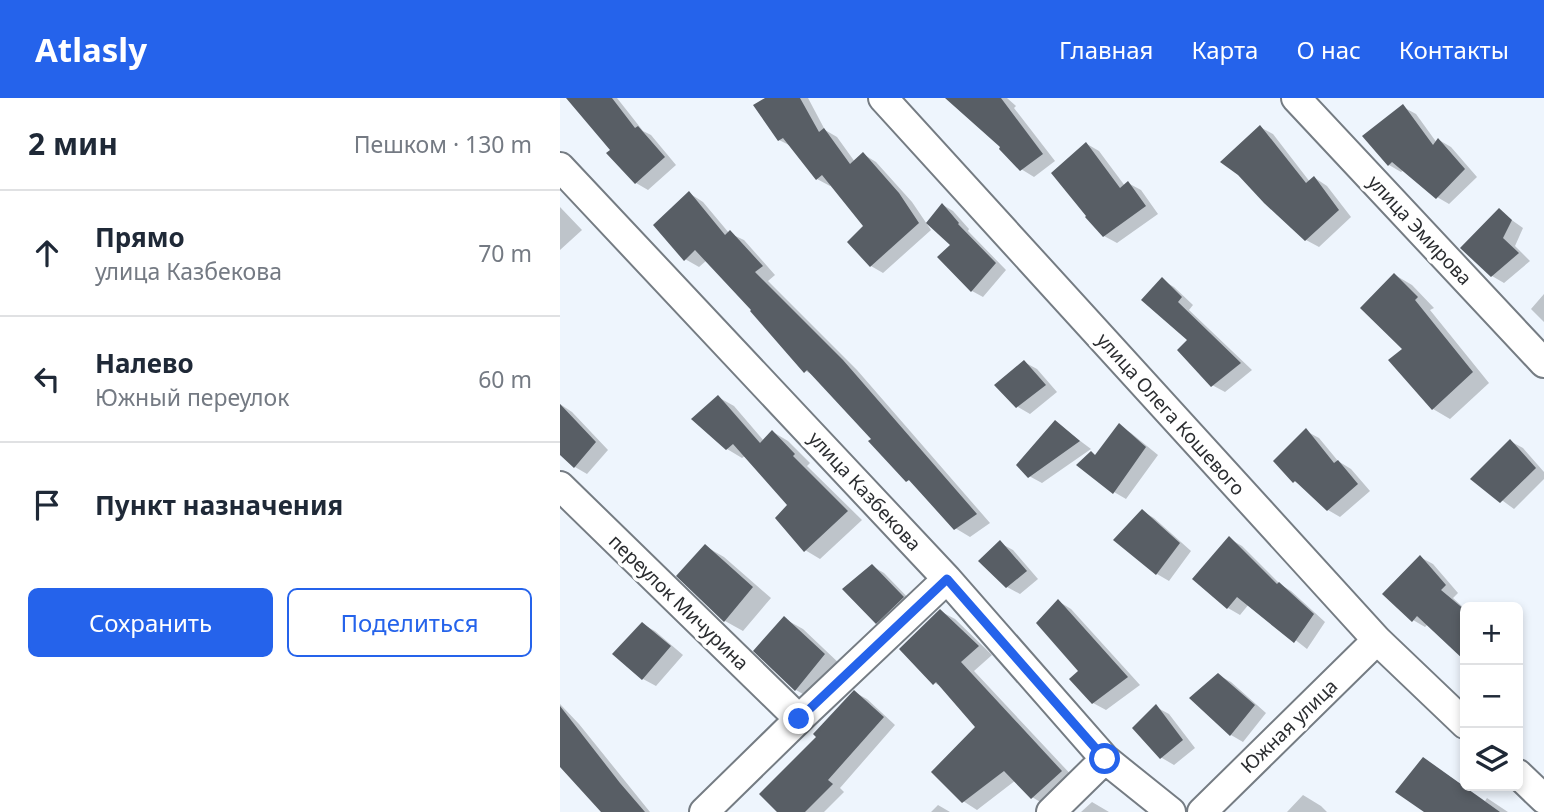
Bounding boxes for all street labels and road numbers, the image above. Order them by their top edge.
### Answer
street label: улица Эмирова [1362,169,1478,291]
street label: улица Олега Кошевого [1091,327,1251,501]
street label: улица Казбекова [803,426,927,556]
street label: переулок Мичурина [603,528,755,676]
street label: Южная улица [1235,673,1343,779]

